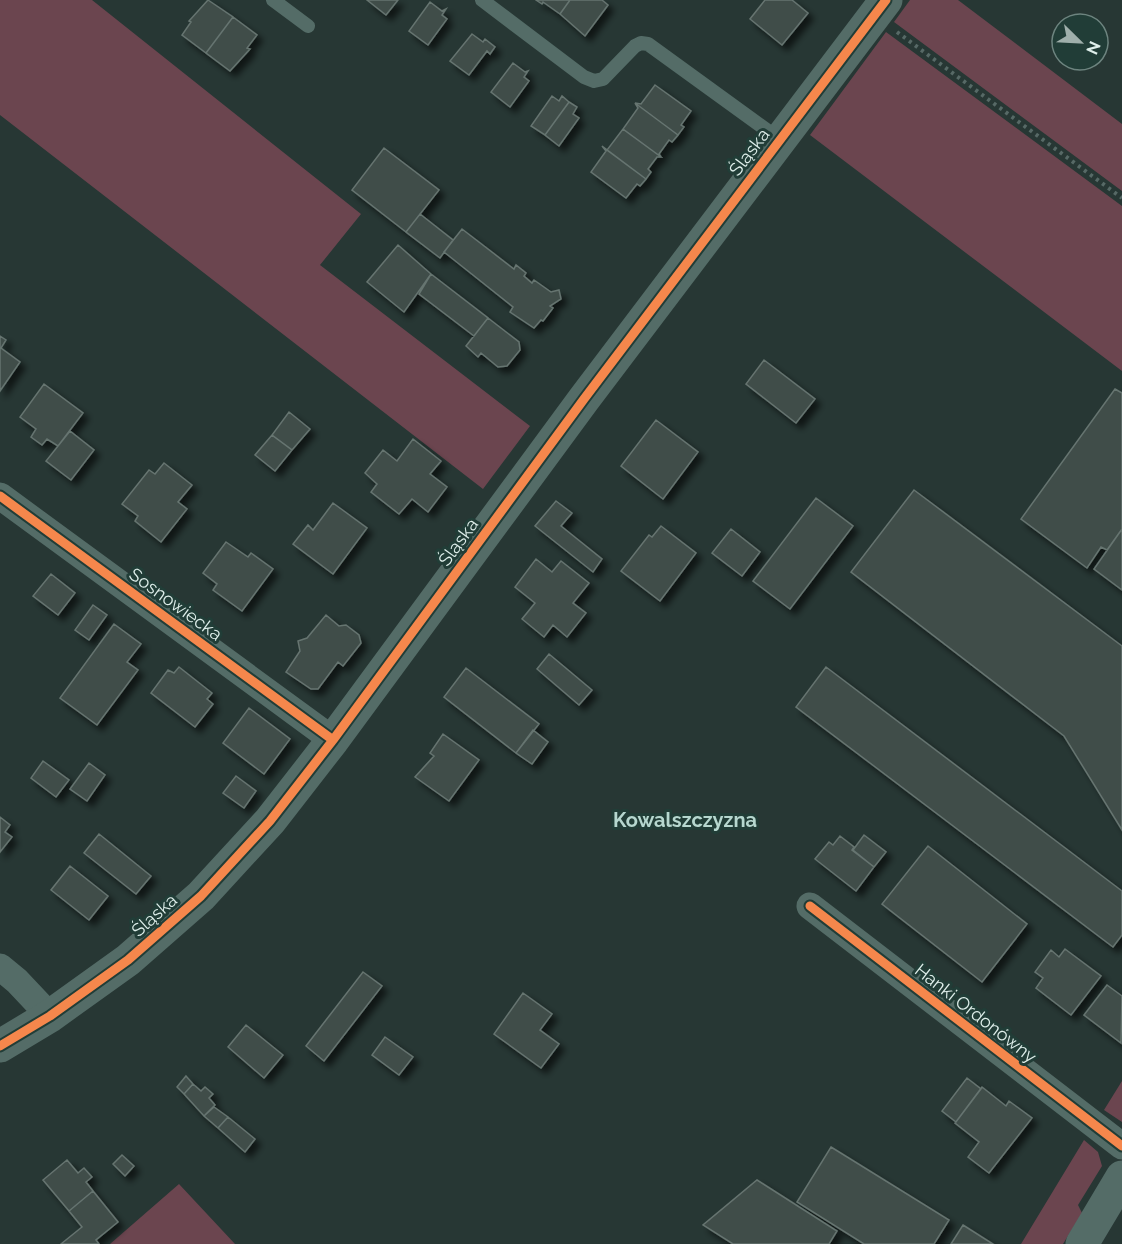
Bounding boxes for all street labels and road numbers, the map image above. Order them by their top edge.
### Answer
street label: Śląska [724,124,774,180]
street label: Śląska [433,514,482,570]
street label: Sosnowiecka [126,563,226,645]
street label: Śląska [126,889,181,941]
street label: Hanki Ordonówny [911,959,1041,1067]

